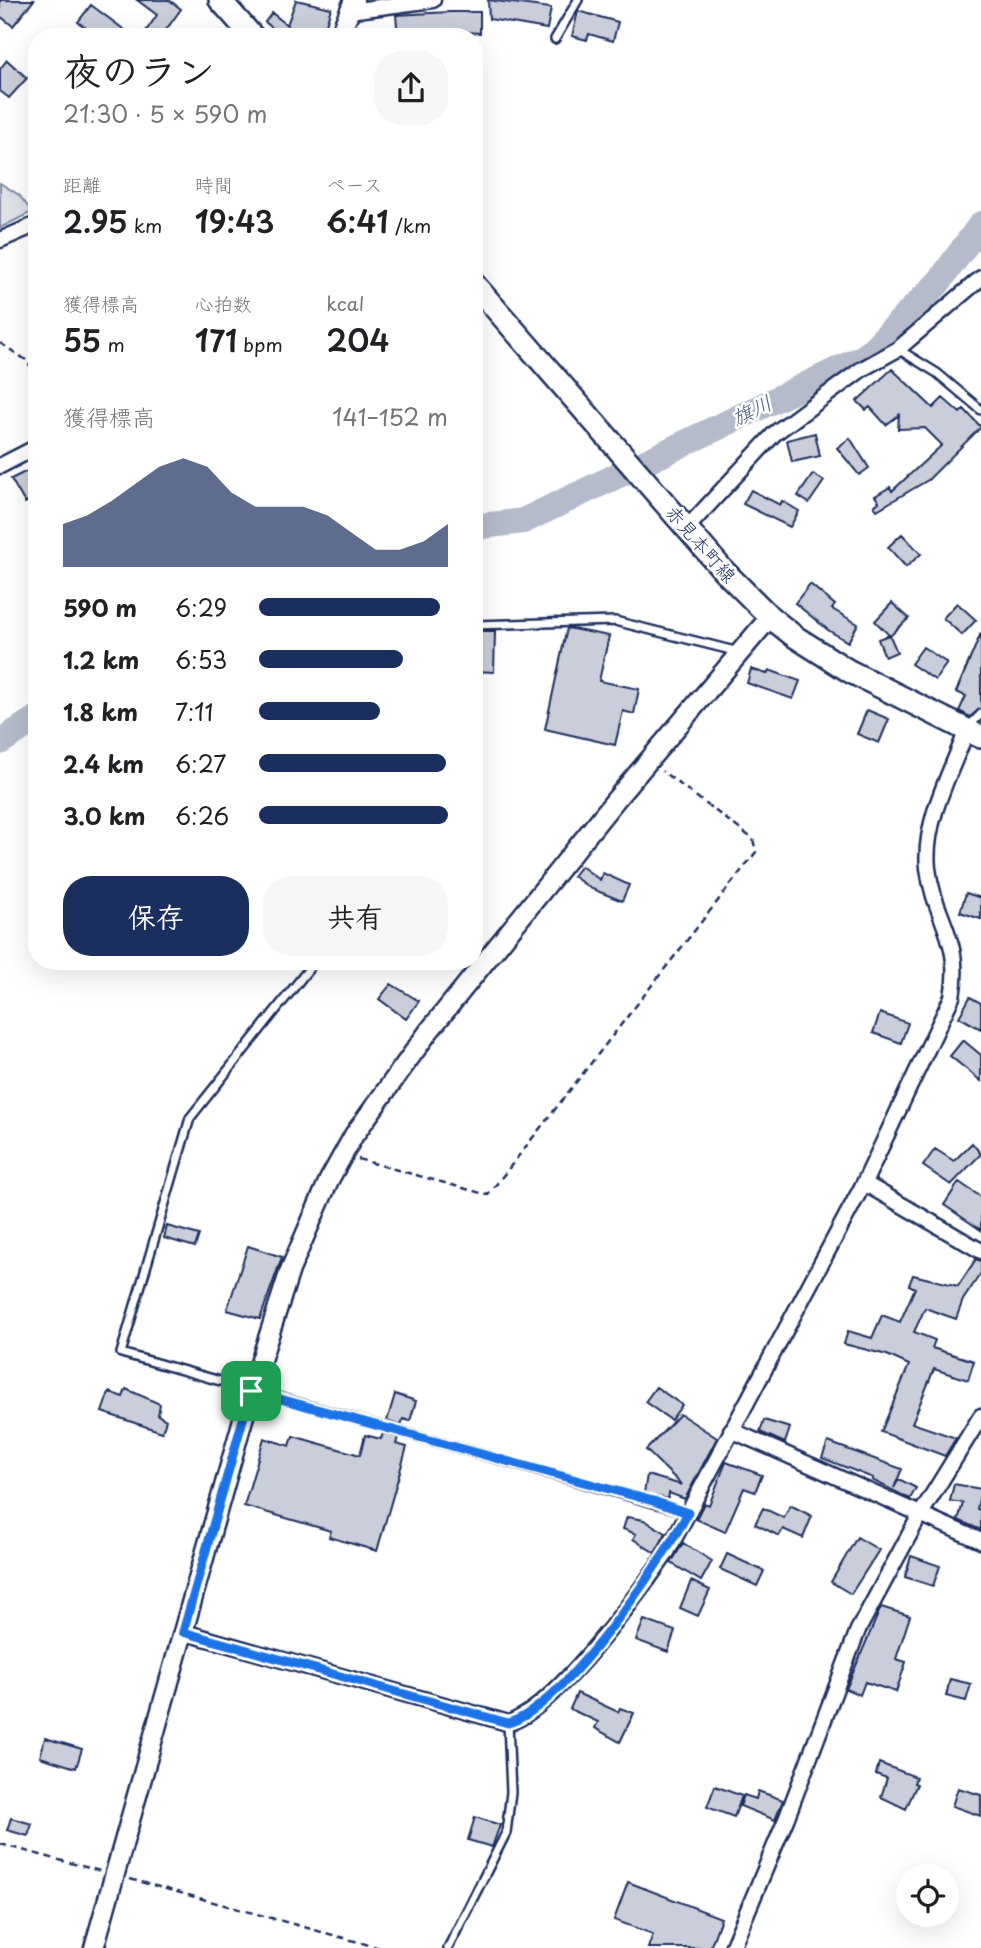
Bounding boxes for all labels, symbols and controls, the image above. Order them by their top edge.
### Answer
text: 夜のラン [63,41,215,98]
button: share [374,51,448,125]
text: 21:30 · 5 × 590 m [63,96,267,131]
text: 距離 [63,170,101,198]
text: 時間 [195,170,233,198]
text: ペース [326,170,382,198]
text: 2.95 [63,198,128,243]
text: 19:43 [195,198,275,243]
text: 6:41 [326,198,389,243]
text: km [128,211,162,239]
text: /km [389,211,431,239]
text: 獲得標高 [63,289,139,317]
text: 心拍数 [195,289,252,317]
text: kcal [326,289,364,317]
text: 55 [63,317,101,362]
text: 171 [195,317,237,362]
text: 204 [326,317,390,362]
text: m [101,330,125,358]
text: bpm [237,330,283,358]
water label: 旗川 [725,386,777,433]
text: 獲得標高 [63,399,155,434]
text: 141–152 m [332,399,448,434]
street label: 赤見本町線 [660,498,743,588]
text: 590 m [63,590,137,625]
text: 6:29 [175,590,227,625]
text: 1.2 km [63,642,139,677]
text: 6:53 [175,642,227,677]
text: 1.8 km [63,694,138,729]
text: 7:11 [175,694,214,729]
text: 2.4 km [63,746,144,781]
text: 6:27 [175,746,226,781]
text: 3.0 km [63,798,145,833]
text: 6:26 [175,798,229,833]
button: 保存 [63,876,249,956]
button: 共有 [263,876,448,956]
pin [221,1361,281,1421]
icon: arrive [232,1372,270,1410]
map controls [896,1864,959,1927]
button: locate [896,1864,959,1927]

